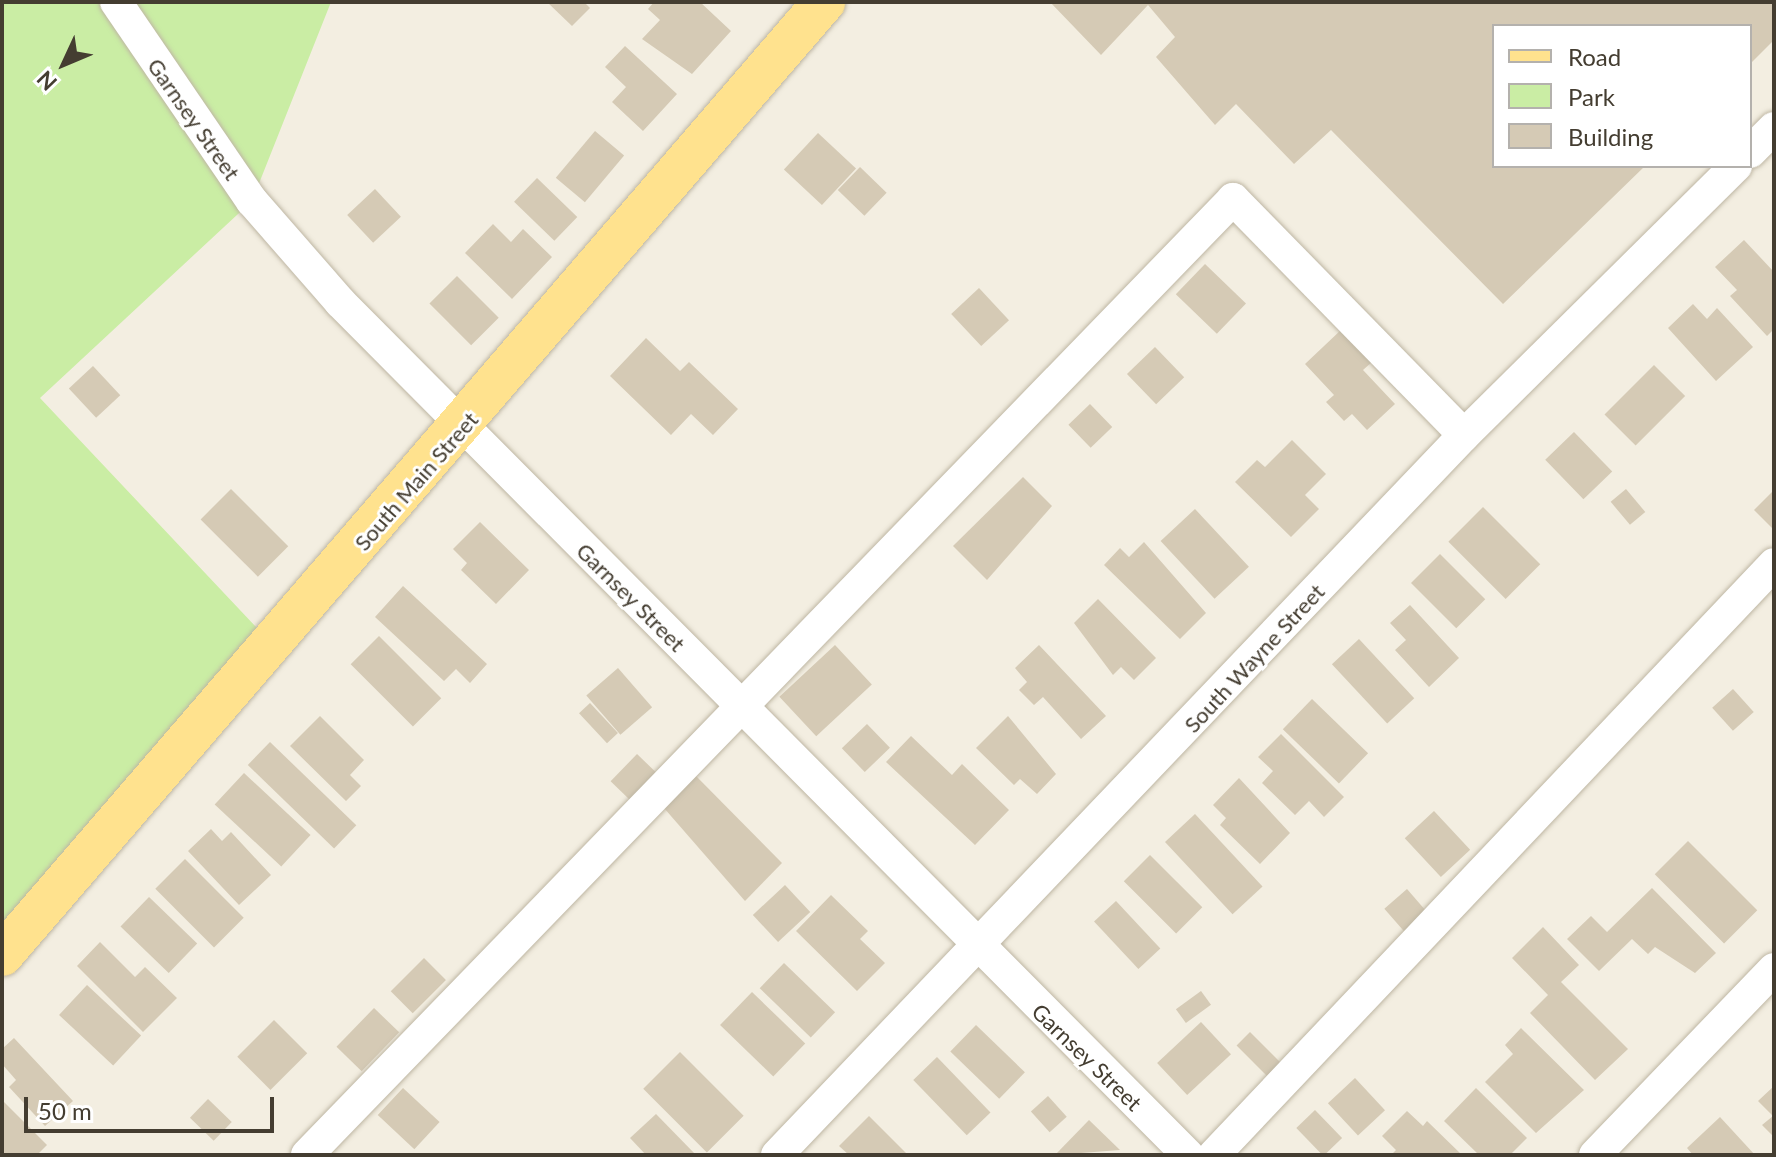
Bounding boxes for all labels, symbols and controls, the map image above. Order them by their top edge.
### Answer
north arrow [24,24,104,104]
legend [1492,24,1752,168]
text: Road [1568,42,1621,71]
street label: Garnsey Street [142,53,246,185]
text: N [31,66,62,97]
text: Park [1568,82,1615,111]
text: Building [1568,122,1653,151]
street label: South Main Street [349,406,483,556]
street label: Garnsey Street [571,537,691,657]
street label: South Wayne Street [1178,578,1330,738]
street label: Garnsey Street [1026,998,1148,1116]
scale bar [28,1081,278,1131]
text: 50 m [38,1096,92,1125]

